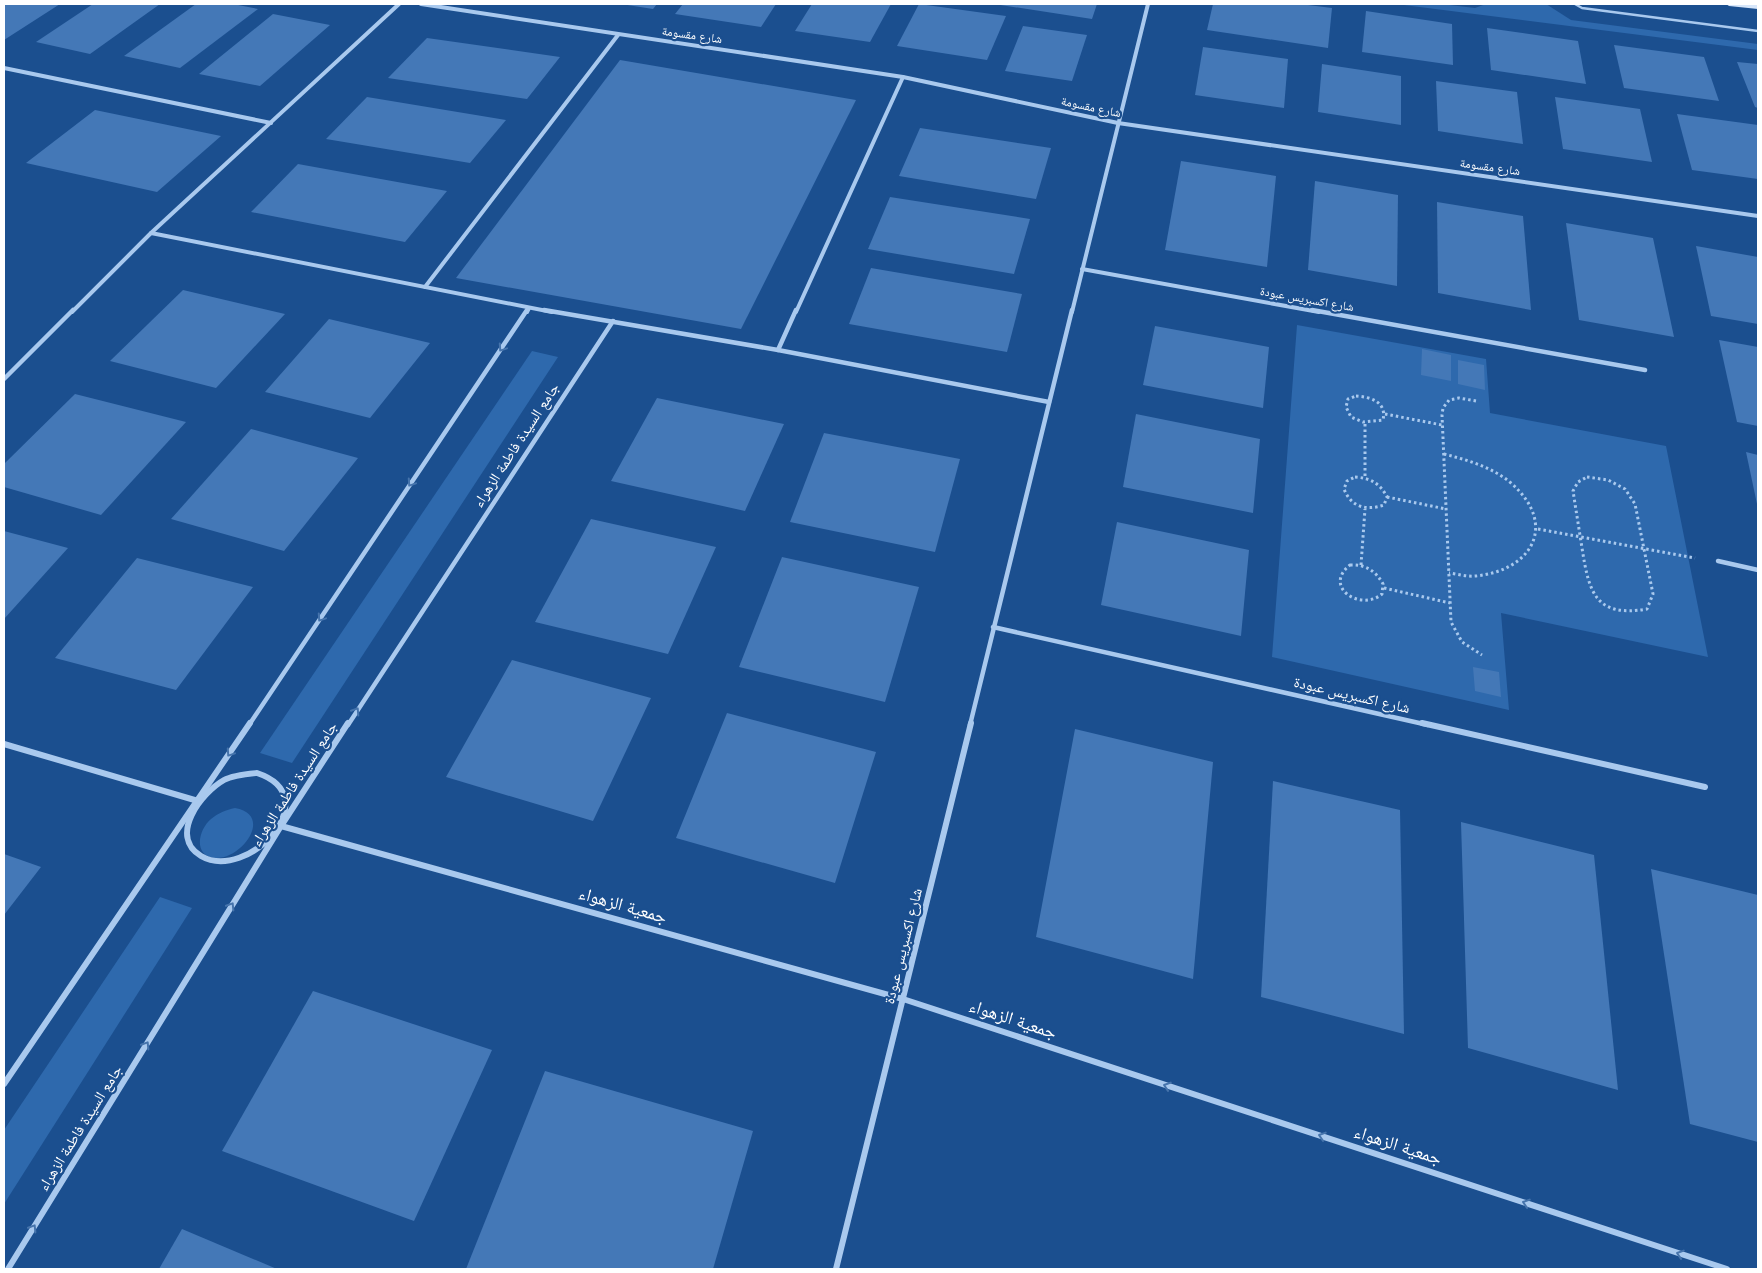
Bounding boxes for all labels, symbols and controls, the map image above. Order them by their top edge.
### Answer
street label: شارع مقسومة [661,24,723,47]
street label: شارع مقسومة [1060,94,1122,121]
street label: شارع مقسومة [1459,156,1521,179]
street label: شارع اكسبريس عبودة [1259,284,1355,315]
one-way arrow [499,343,508,352]
street label: جامع السيدة فاطمة الزهراء [469,379,564,511]
one-way arrow [408,478,417,487]
one-way arrow [318,613,327,622]
street label: شارع اكسبريس عبودة [1292,673,1412,718]
one-way arrow [350,707,360,716]
street label: جامع السيدة فاطمة الزهراء [247,718,342,850]
one-way arrow [227,748,237,757]
street label: جمعية الزهواء [576,883,670,927]
street label: شارع اكسبريس عبودة [880,886,927,1006]
one-way arrow [225,903,235,912]
street label: جمعية الزهواء [967,995,1059,1043]
one-way arrow [139,1041,149,1050]
street label: جامع السيدة فاطمة الزهراء [34,1061,127,1195]
one-way arrow [1164,1081,1172,1091]
street label: جمعية الزهواء [1352,1121,1444,1169]
one-way arrow [1318,1132,1326,1142]
one-way arrow [1522,1199,1531,1209]
one-way arrow [27,1224,36,1233]
one-way arrow [1677,1250,1685,1260]

